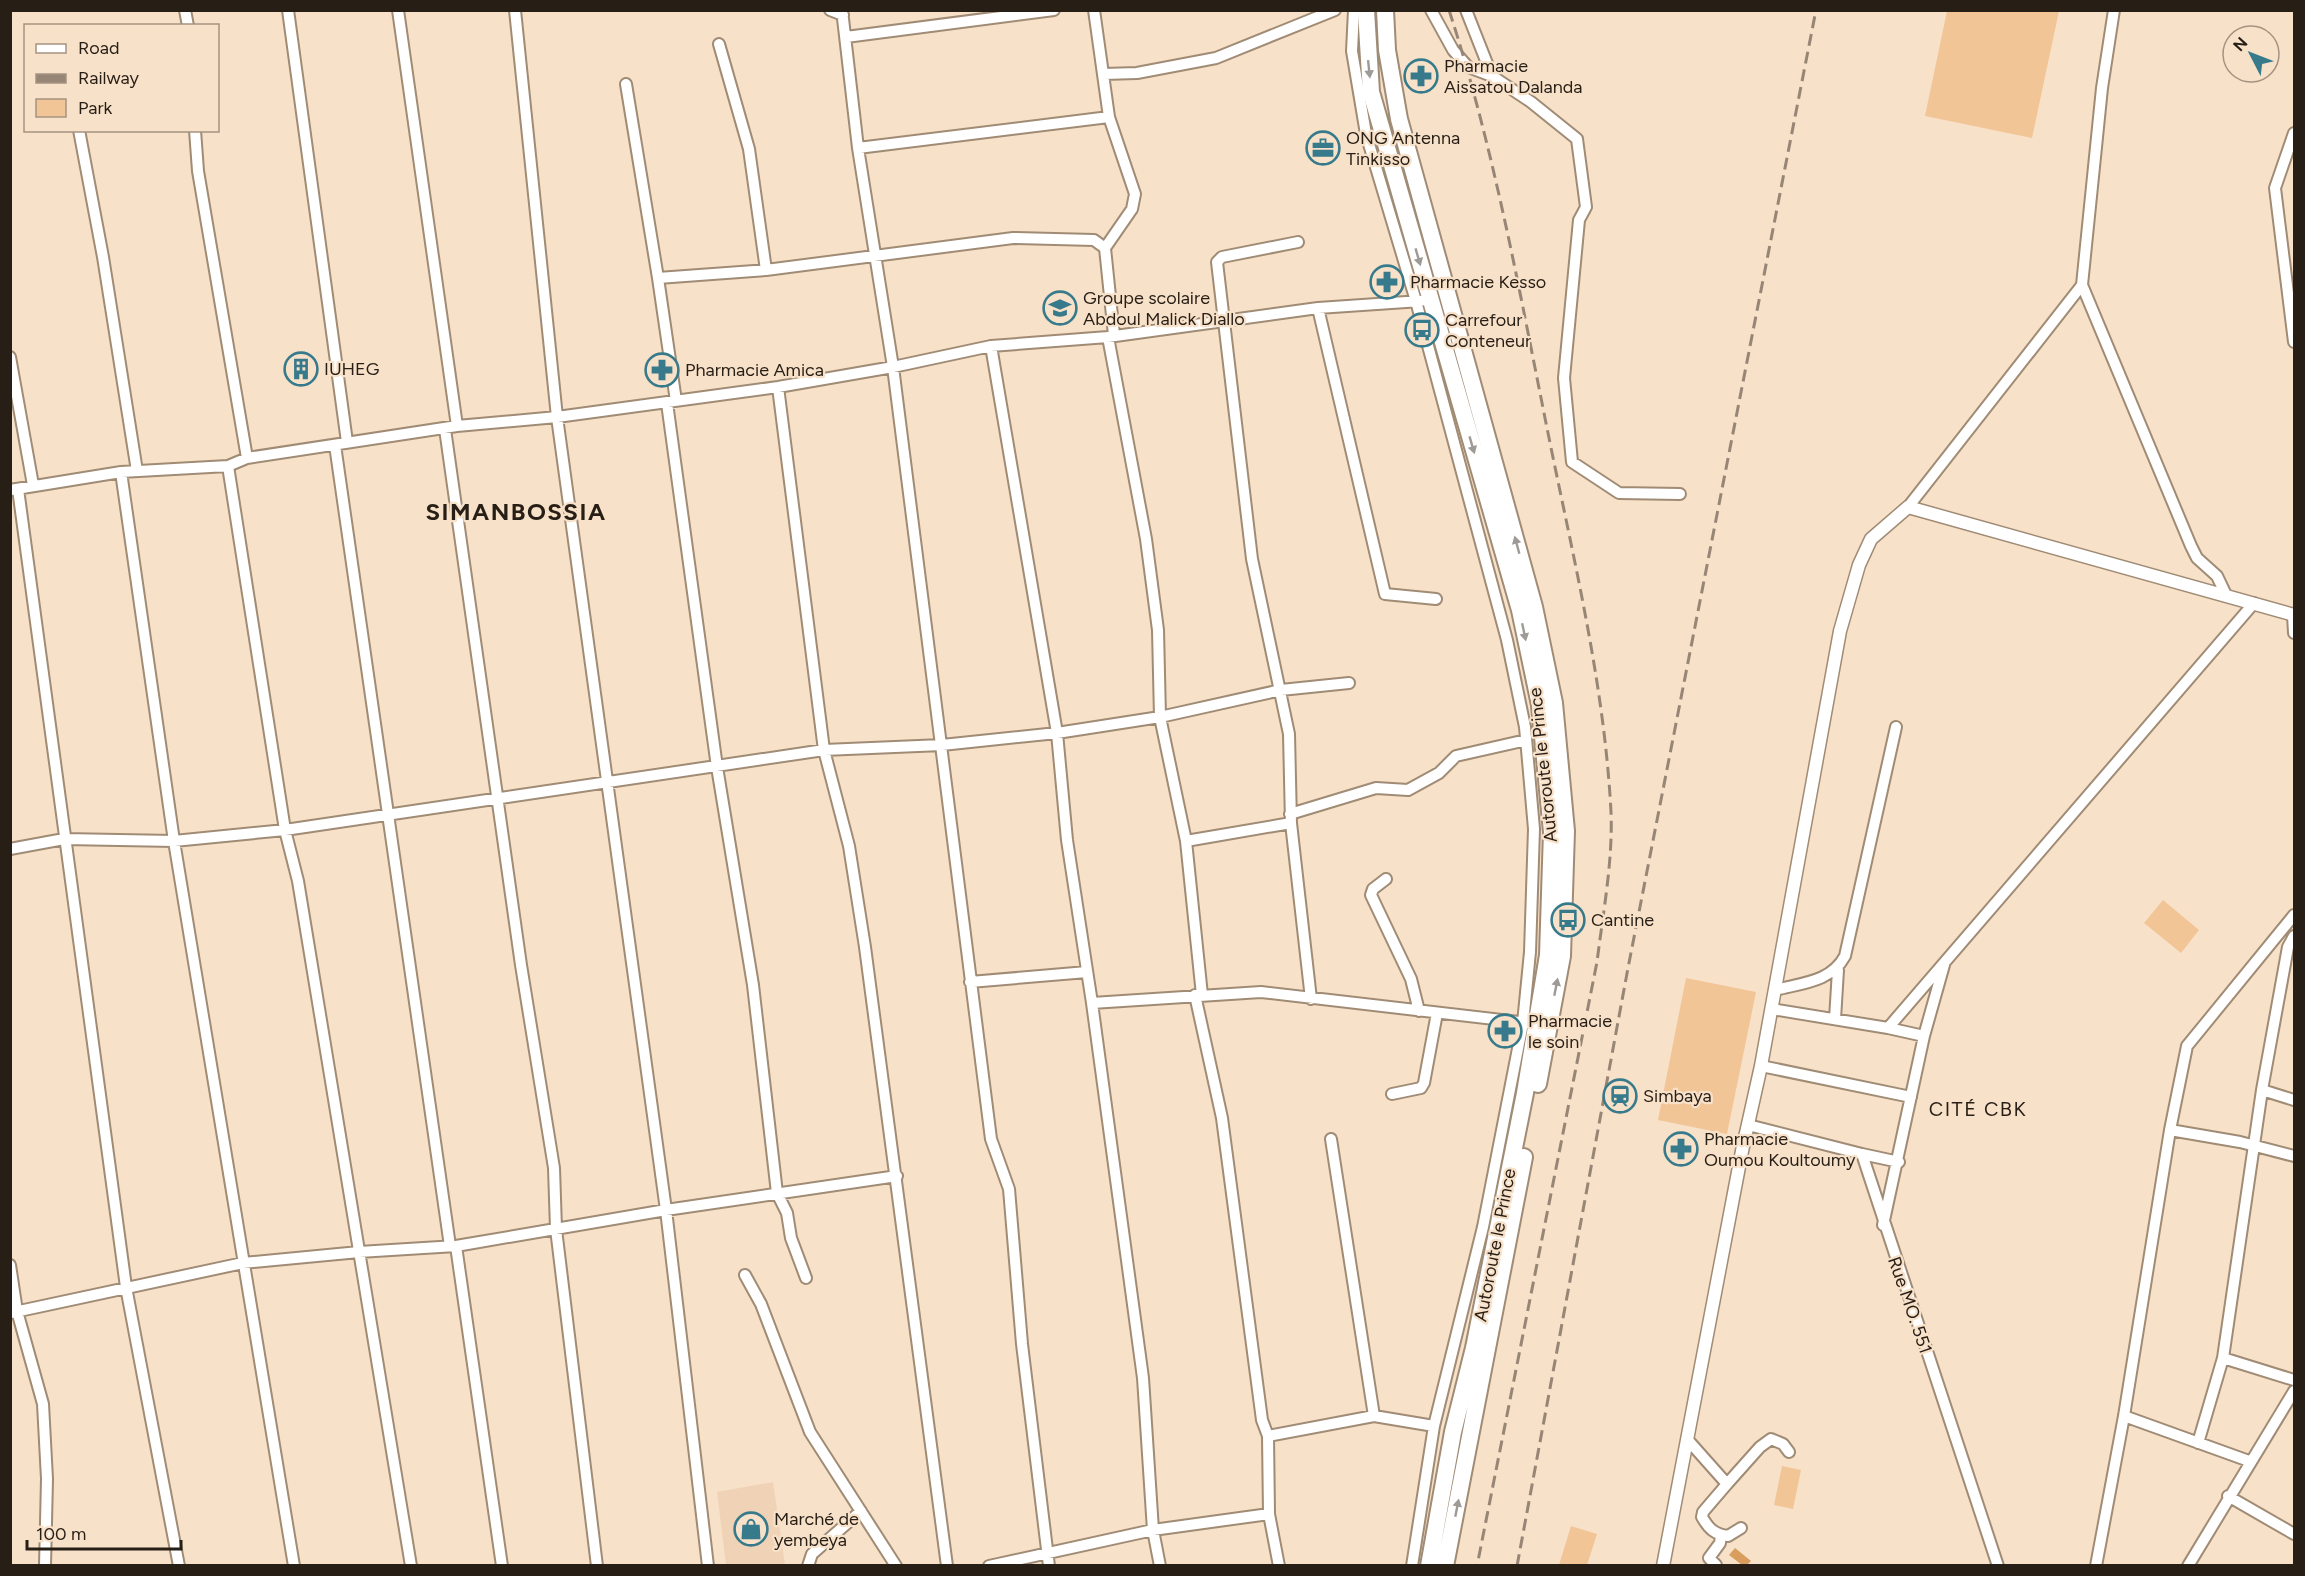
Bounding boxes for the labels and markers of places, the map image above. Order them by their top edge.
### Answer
place label: Pharmacie Aissatou Dalanda [1444,55,1582,98]
pharmacy icon: Pharmacie Aissatou Dalanda [1403,58,1439,94]
place label: ONG Antenna Tinkisso [1346,127,1460,170]
office icon: ONG Antenna Tinkisso [1305,130,1341,166]
pharmacy icon: Pharmacie Kesso [1369,264,1405,300]
place label: Pharmacie Kesso [1410,271,1546,293]
place label: Groupe scolaire Abdoul Malick Diallo [1083,287,1245,330]
school or university icon: Groupe scolaire Abdoul Malick Diallo [1042,290,1078,326]
place label: Carrefour Conteneur [1445,309,1531,352]
bus stop icon: Carrefour Conteneur [1404,312,1440,348]
building icon: IUHEG [283,351,319,387]
pharmacy icon: Pharmacie Amica [644,352,680,388]
place label: IUHEG [324,358,380,380]
place label: Pharmacie Amica [685,359,824,381]
bus stop icon: Cantine [1550,902,1586,938]
place label: Cantine [1591,909,1654,931]
place label: Pharmacie le soin [1528,1010,1612,1053]
pharmacy icon: Pharmacie le soin [1487,1013,1523,1049]
station icon: Simbaya [1602,1078,1638,1114]
place label: Simbaya [1643,1085,1712,1107]
place label: Pharmacie Oumou Koultoumy [1704,1128,1856,1171]
pharmacy icon: Pharmacie Oumou Koultoumy [1663,1131,1699,1167]
place label: Marché de yembeya [774,1508,859,1551]
shop icon: Marché de yembeya [733,1511,769,1547]

